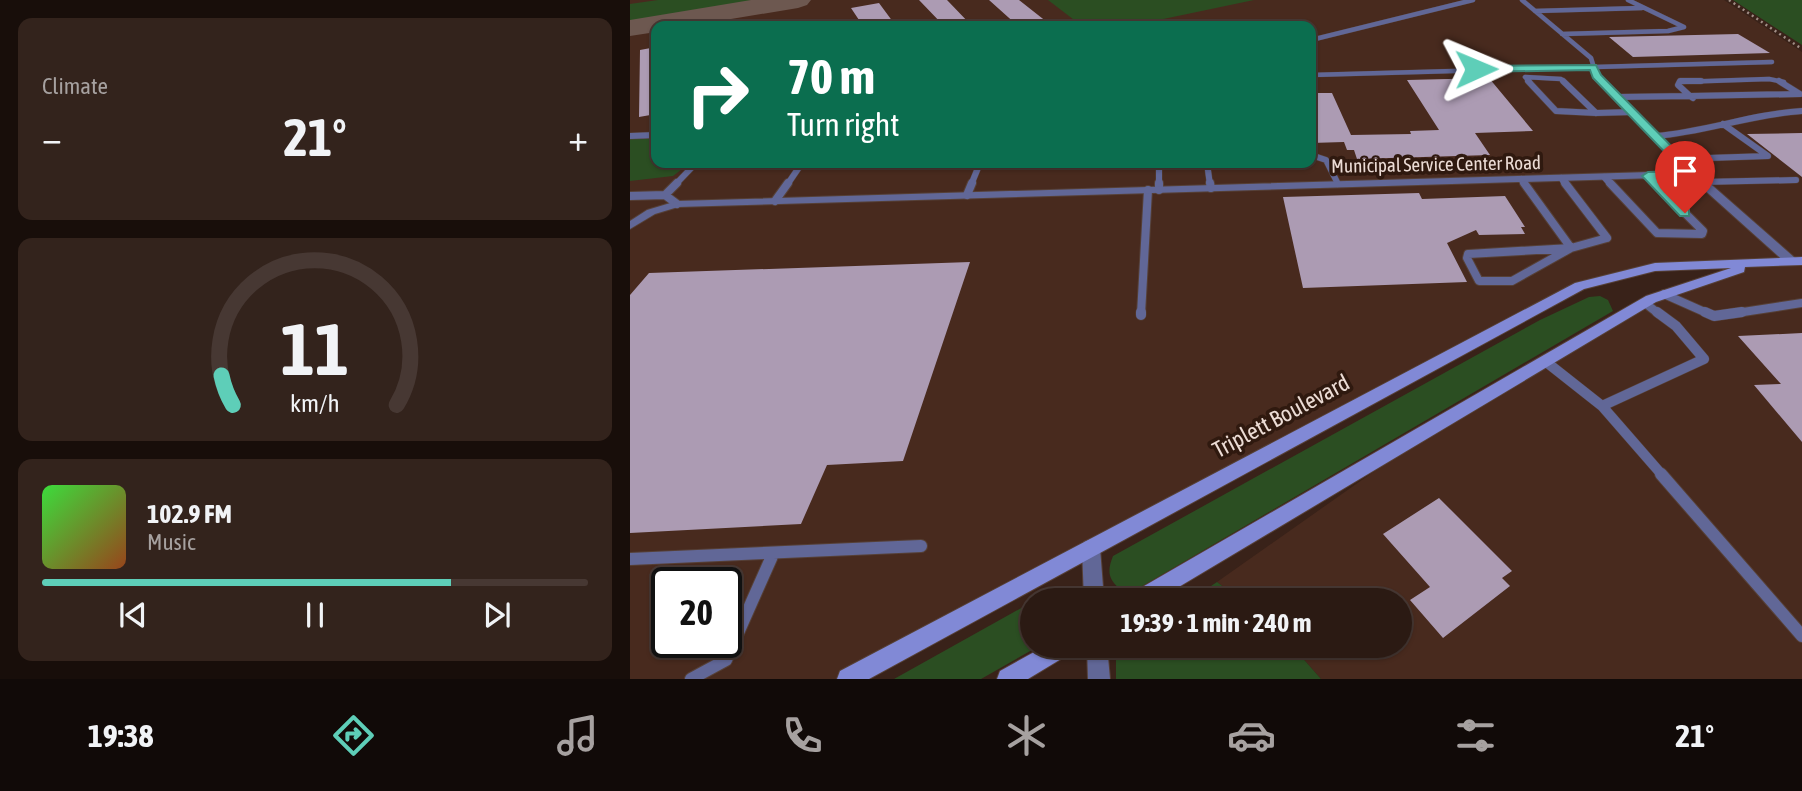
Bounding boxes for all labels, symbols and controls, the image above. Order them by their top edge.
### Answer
position arrow [1439,32,1513,106]
text: 70 m [787,48,875,104]
icon: right [672,49,763,140]
text: Climate [42,73,108,99]
text: Turn right [787,106,900,143]
text: 21° [283,107,347,167]
text: − [42,116,62,159]
text: + [568,116,588,159]
pin [1655,141,1715,213]
street label: Municipal Service Center Road [1331,151,1541,177]
icon: arrive [1666,152,1704,190]
text: 11 [281,308,349,391]
street label: Triplett Boulevard [1208,369,1354,463]
text: km/h [290,389,340,417]
text: 102.9 FM [147,499,232,529]
text: Music [147,529,195,555]
speed limit sign: 20 [651,567,742,658]
icon: previous [114,596,152,634]
icon: pause [296,596,334,634]
icon: next [478,596,516,634]
text: 19:39 · 1 min · 240 m [1121,608,1311,638]
icon: directions [329,711,378,760]
icon: music [553,711,602,760]
icon: phone [778,711,827,760]
icon: climate [1002,711,1051,760]
icon: car [1227,711,1276,760]
icon: filters [1451,711,1500,760]
text: 19:38 [88,717,154,754]
text: 21° [1675,717,1714,754]

